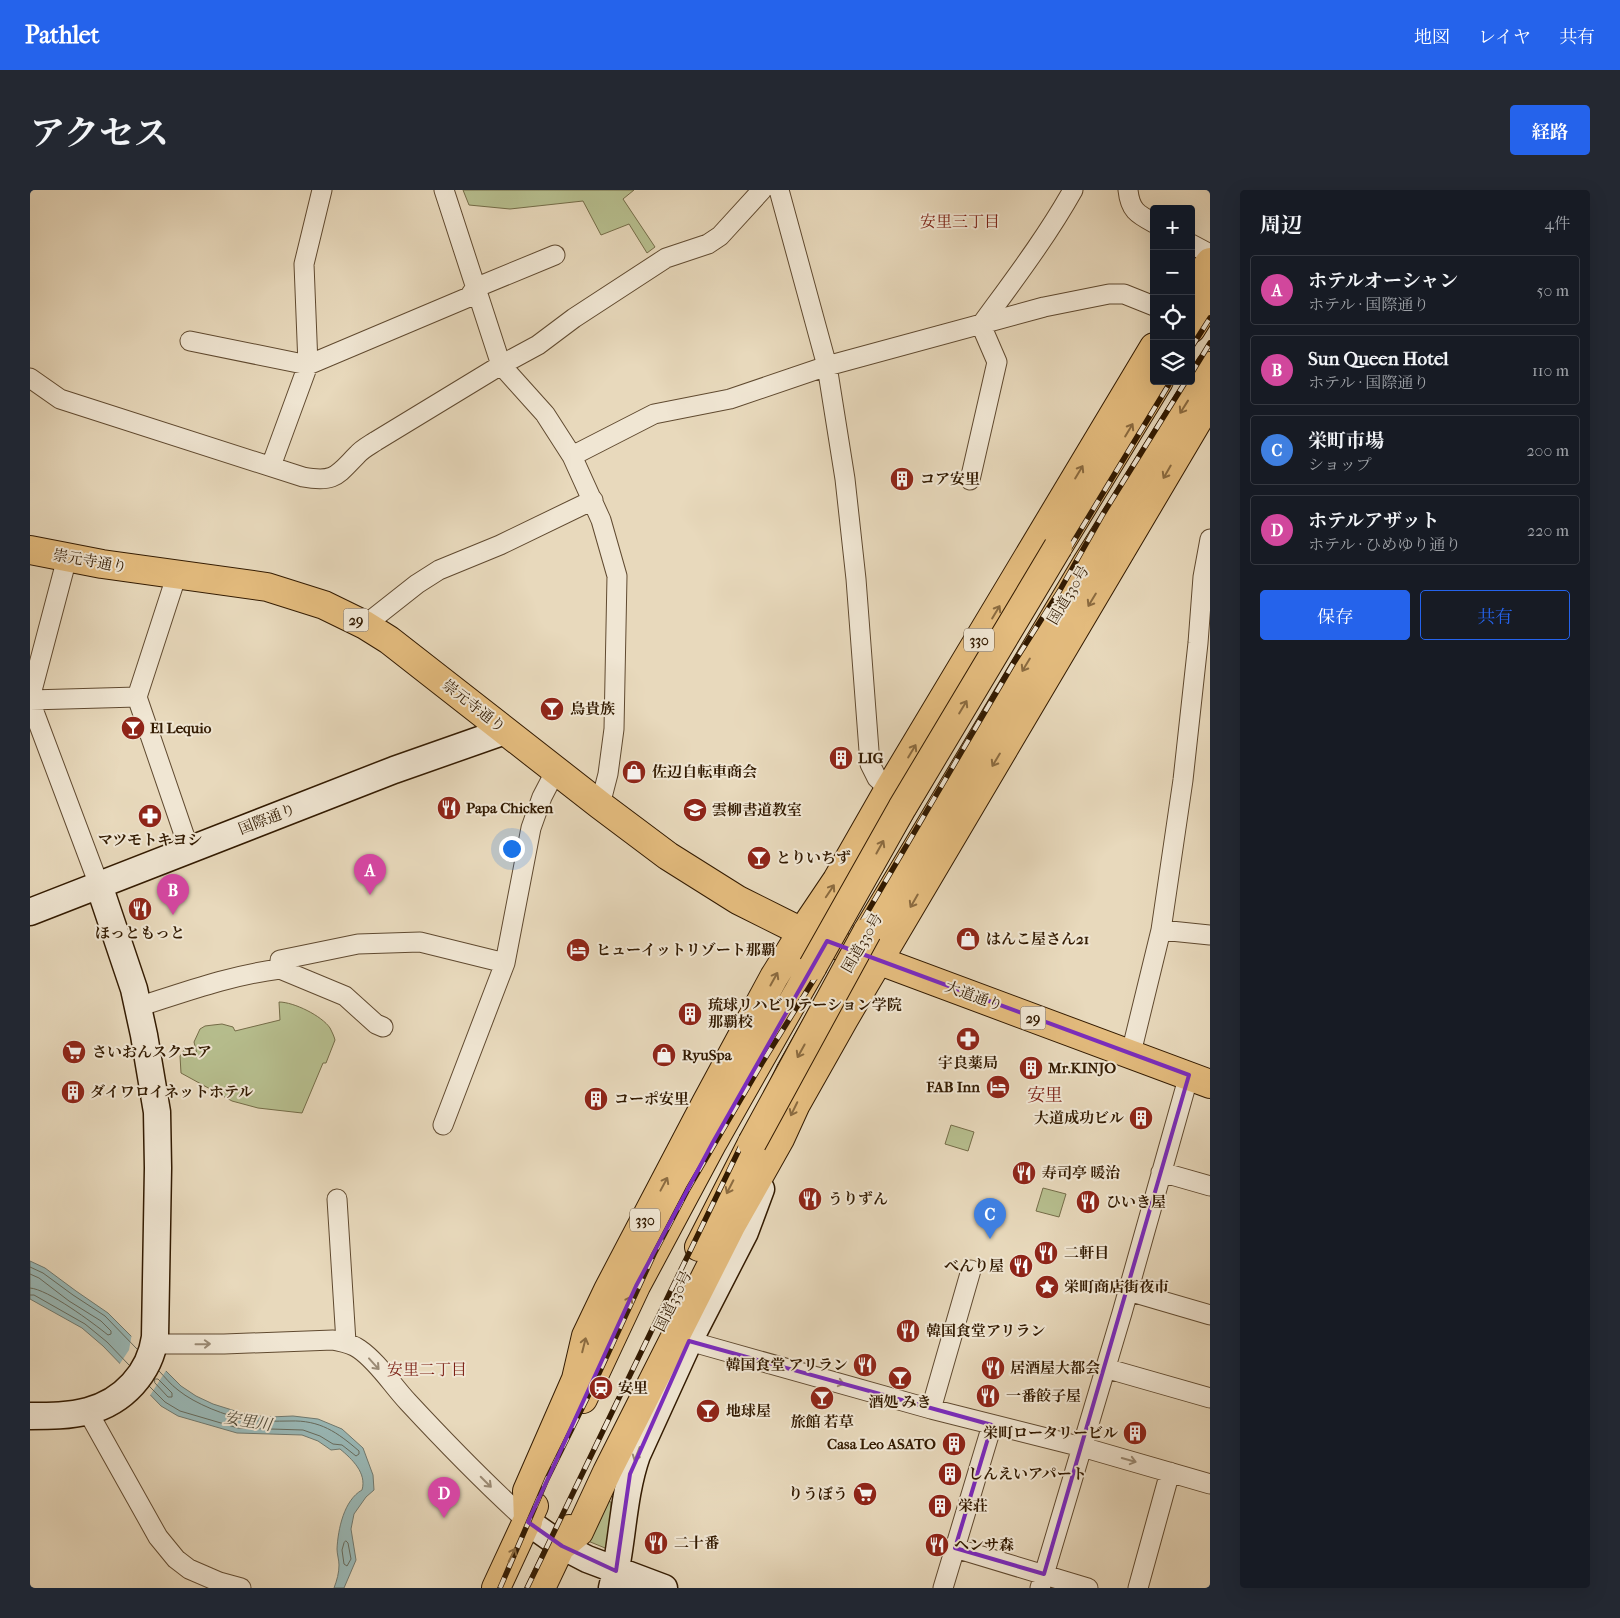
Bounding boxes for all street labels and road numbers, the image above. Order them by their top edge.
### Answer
street label: 崇元寺通り [51,546,129,576]
street label: 国道330号 [1043,562,1093,628]
road number: 29 [344,608,368,632]
road number: 330 [964,628,994,652]
street label: 崇元寺通り [439,676,509,736]
street label: 国際通り [236,800,298,838]
street label: 国道330号 [838,910,886,976]
street label: 大道通り [943,977,1005,1015]
road number: 29 [1020,1006,1046,1030]
road number: 330 [630,1208,660,1232]
street label: 国道330号 [651,1268,695,1334]

